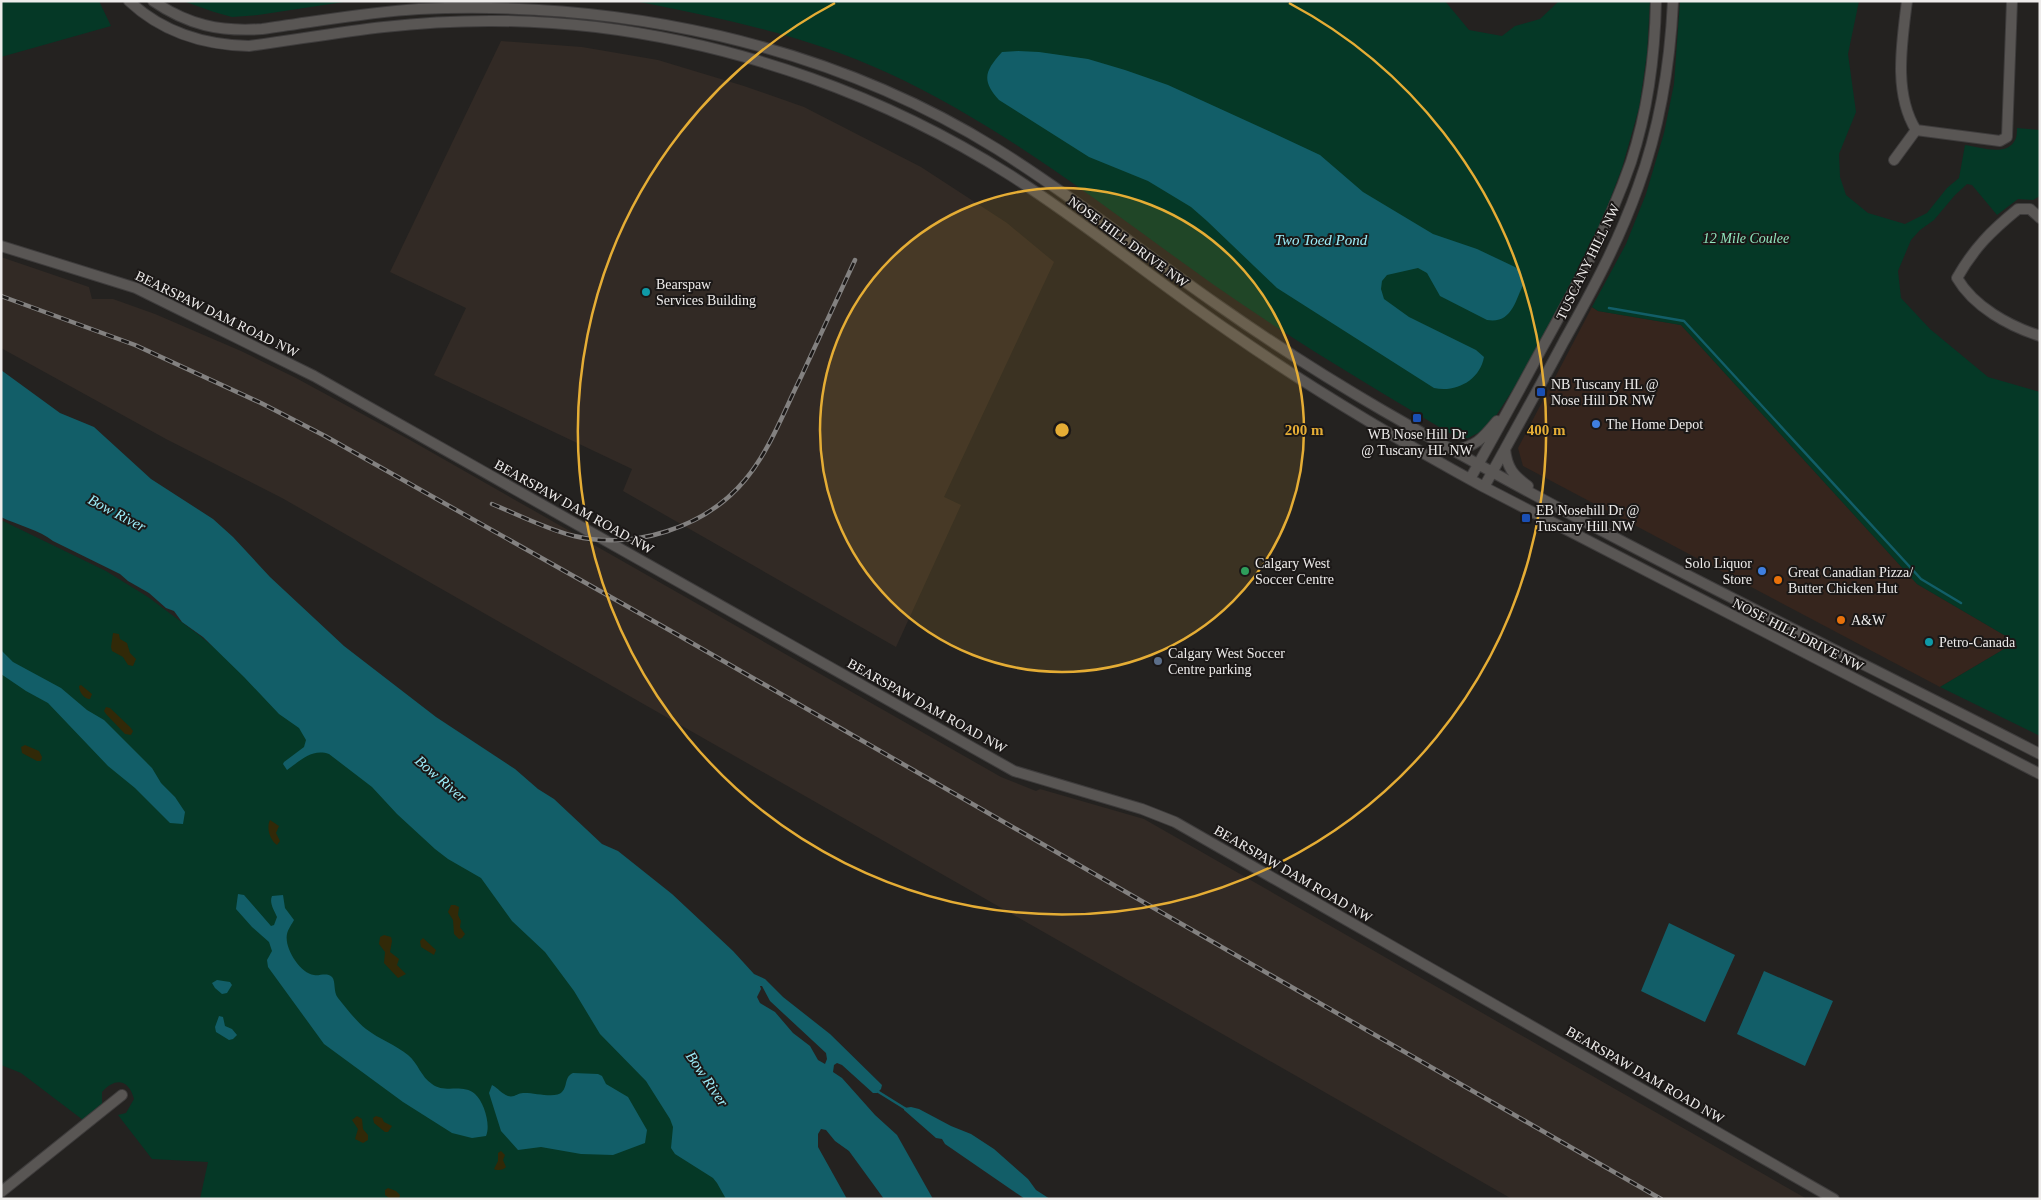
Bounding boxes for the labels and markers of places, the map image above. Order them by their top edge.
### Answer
place label: Bearspaw Services Building [656,277,756,308]
marker: Bearspaw Services Building [640,286,652,298]
place label: NB Tuscany HL @ Nose Hill DR NW [1551,377,1659,408]
marker: NB Tuscany HL @ Nose Hill DR NW [1535,386,1547,398]
marker: WB Nose Hill Dr @ Tuscany HL NW [1411,412,1423,424]
place label: The Home Depot [1606,417,1703,432]
marker: The Home Depot [1590,418,1602,430]
centre of rings [1053,421,1071,439]
place label: WB Nose Hill Dr @ Tuscany HL NW [1361,427,1474,458]
place label: EB Nosehill Dr @ Tuscany Hill NW [1536,503,1640,534]
marker: EB Nosehill Dr @ Tuscany Hill NW [1520,512,1532,524]
place label: Calgary West Soccer Centre [1255,556,1334,587]
place label: Solo Liquor Store [1685,556,1752,587]
marker: Calgary West Soccer Centre [1239,565,1251,577]
marker: Solo Liquor Store [1756,565,1768,577]
place label: Great Canadian Pizza/ Butter Chicken Hut [1788,565,1913,596]
marker: Great Canadian Pizza/ Butter Chicken Hut [1772,574,1784,586]
place label: A&W [1851,613,1886,628]
marker: A&W [1835,614,1847,626]
place label: Petro-Canada [1939,635,2016,650]
marker: Petro-Canada [1923,636,1935,648]
place label: Calgary West Soccer Centre parking [1168,646,1285,677]
marker: Calgary West Soccer Centre parking [1152,655,1164,667]

